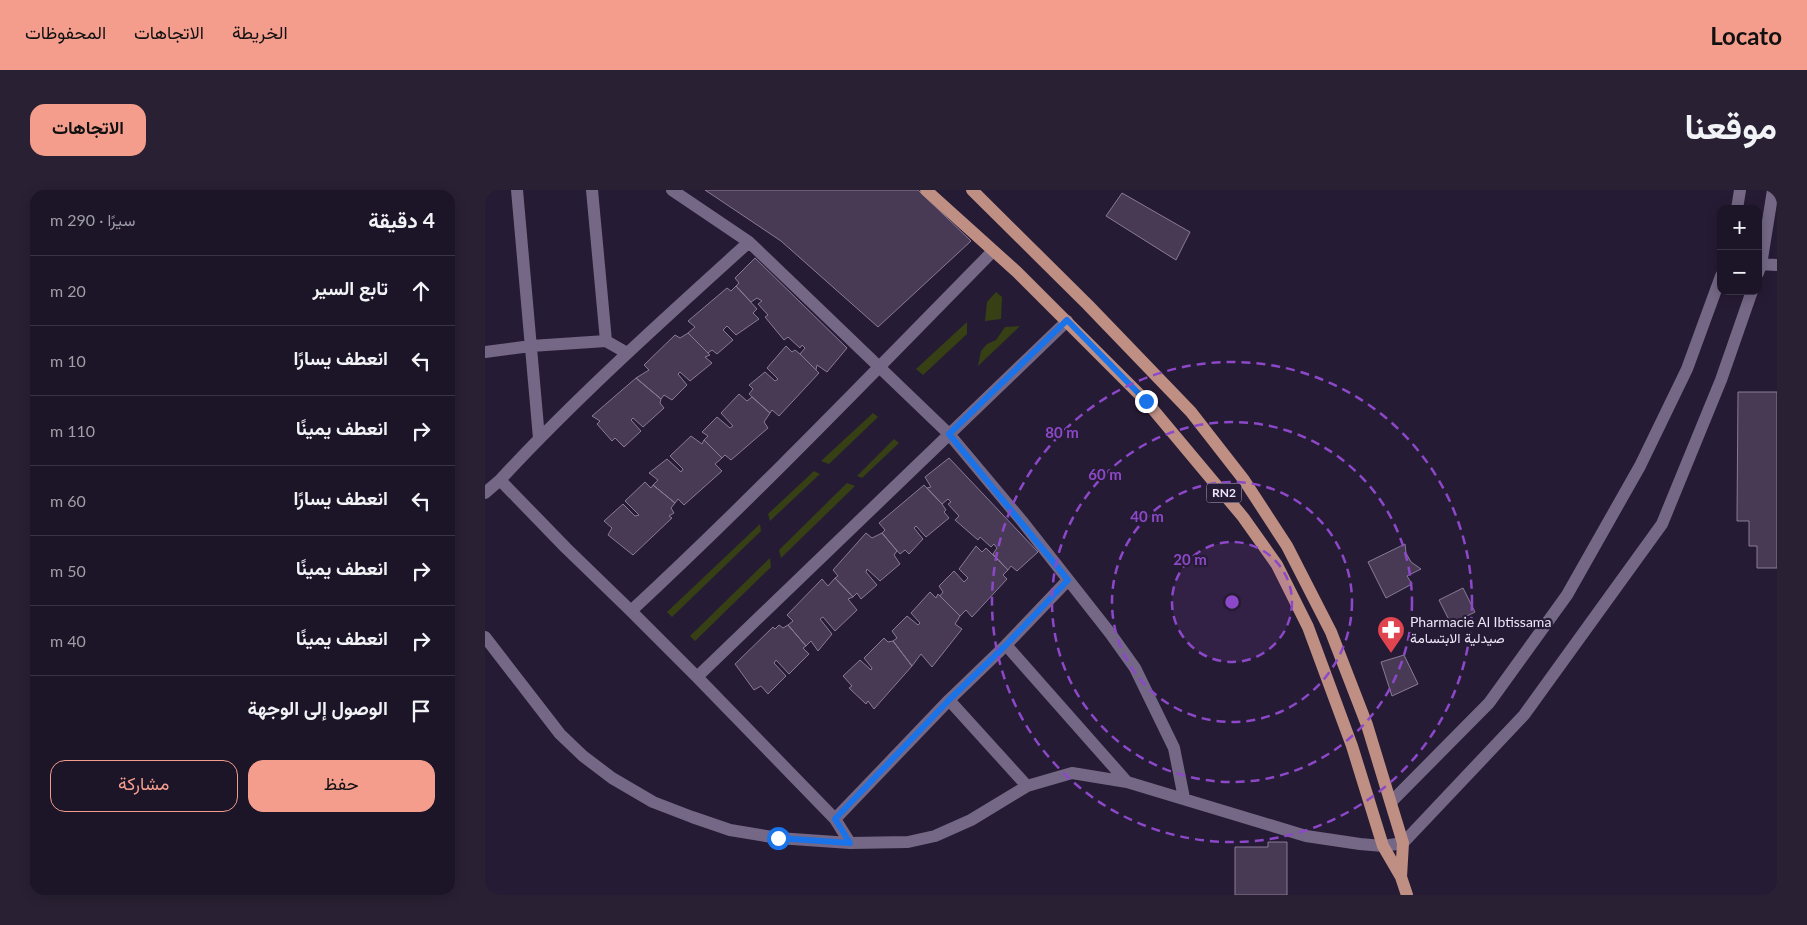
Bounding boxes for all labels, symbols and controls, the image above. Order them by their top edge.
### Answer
text: المحفوظات [25,21,106,43]
text: الاتجاهات [134,21,204,43]
text: الخريطة [232,21,288,43]
text: Locato [1710,21,1782,50]
button: الاتجاهات [30,104,146,156]
text: موقعنا [1684,104,1777,146]
map controls [1717,205,1762,295]
button: + [1717,205,1762,250]
text: 4 دقيقة [368,207,435,232]
text: سيرًا · 290 m [50,210,135,229]
button: − [1717,250,1762,295]
text: تابع السير [313,276,388,299]
icon: ahead [407,277,435,305]
text: 20 m [50,281,86,300]
text: انعطف يسارًا [293,346,388,369]
icon: left [407,347,435,375]
text: 10 m [50,351,86,370]
route end [1135,390,1158,413]
text: انعطف يمينًا [296,416,388,439]
icon: right [407,417,435,445]
text: 110 m [50,421,95,440]
text: 80 m [1045,423,1079,441]
text: 60 m [1088,465,1122,483]
road number: RN2 [1207,484,1241,502]
text: انعطف يسارًا [293,486,388,509]
icon: left [407,487,435,515]
text: 60 m [50,491,86,510]
text: 40 m [1130,507,1164,525]
text: 20 m [1173,550,1207,568]
text: انعطف يمينًا [296,556,388,579]
icon: right [407,557,435,585]
text: 50 m [50,561,86,580]
centre of rings [1223,593,1241,611]
place label: Pharmacie Al Ibtissama صيدلية الابتسامة [1410,613,1551,647]
pharmacy icon: Pharmacie Al Ibtissama صيدلية الابتسامة [1376,615,1406,654]
text: انعطف يمينًا [296,626,388,649]
icon: right [407,627,435,655]
text: 40 m [50,631,86,650]
text: الوصول إلى الوجهة [247,696,388,719]
icon: arrive [407,697,435,725]
button: مشاركة [50,760,238,812]
button: حفظ [248,760,435,812]
route start [767,827,790,850]

